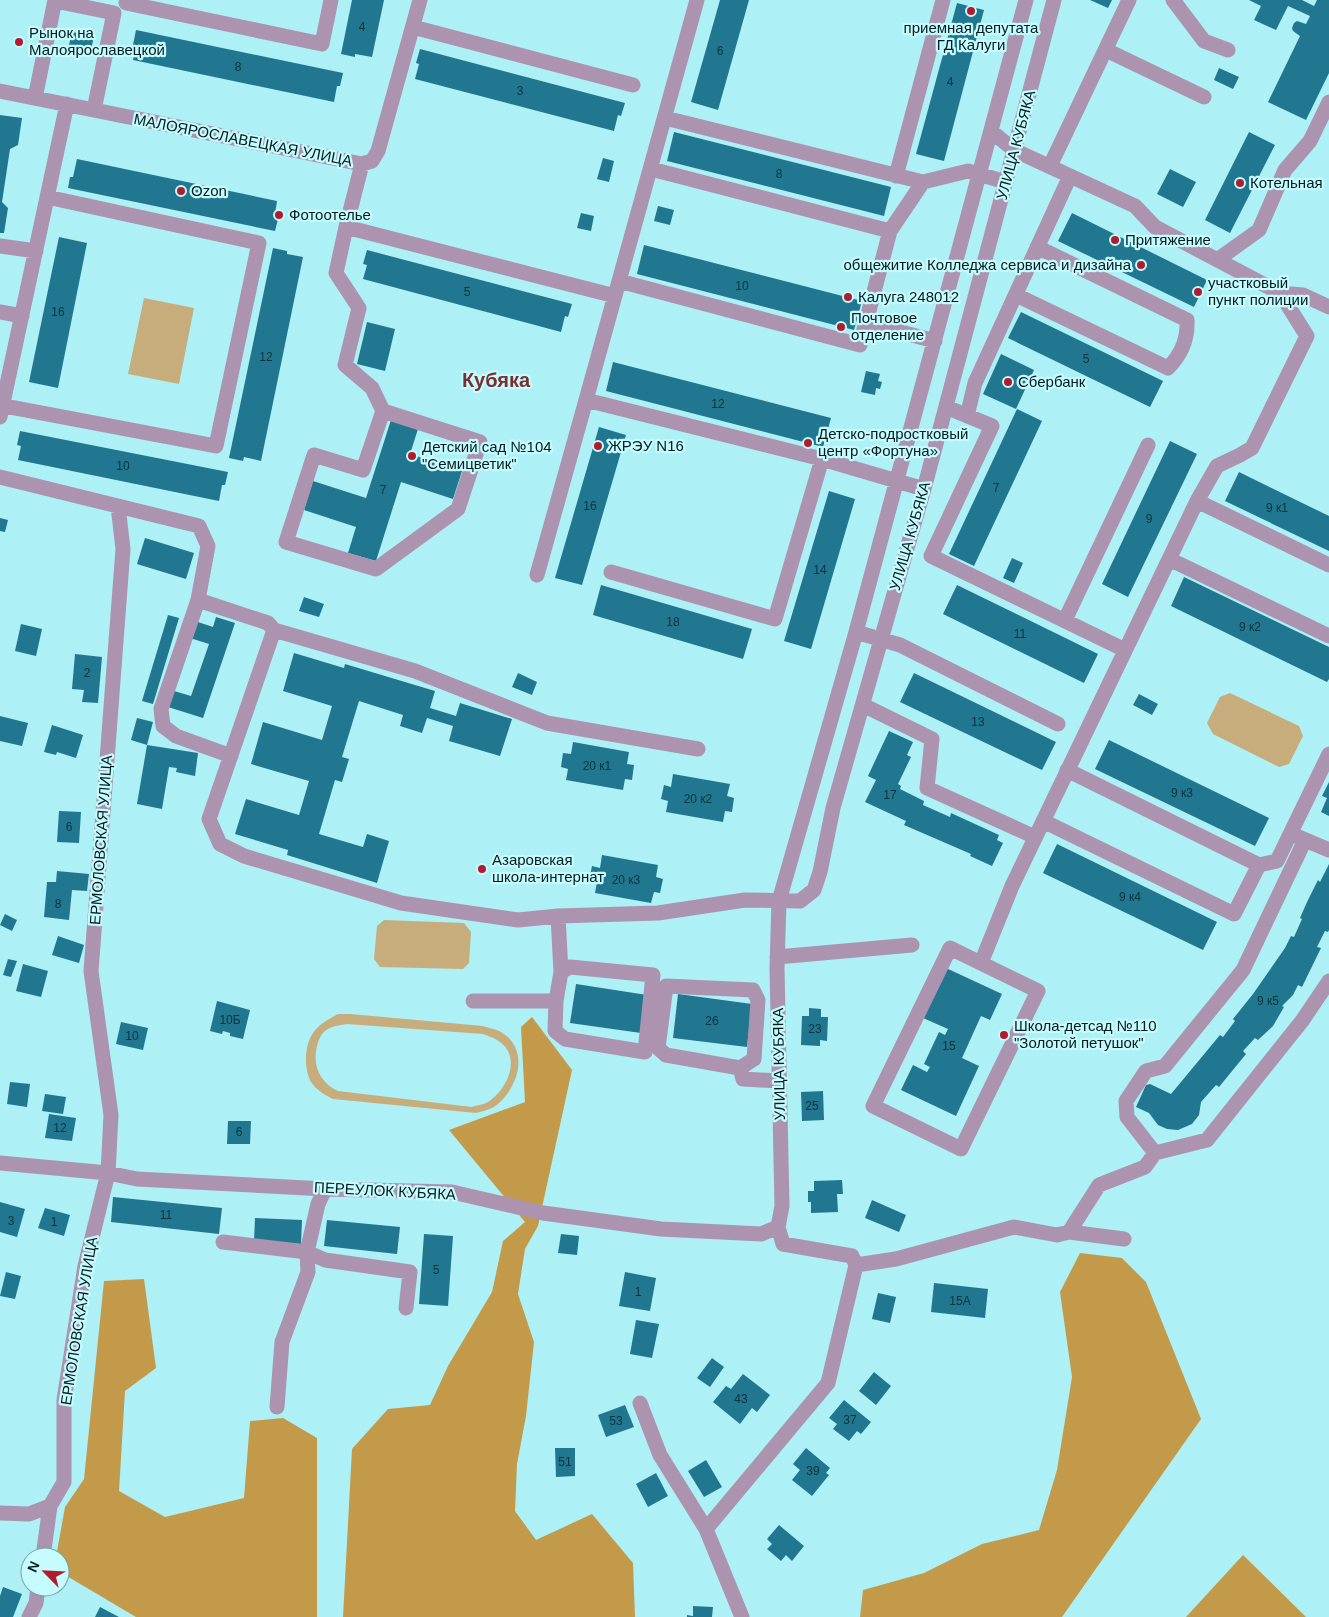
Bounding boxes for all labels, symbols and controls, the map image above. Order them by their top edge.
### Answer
marker: приемная депутата ГД Калуги [965,5,977,17]
place label: приемная депутата ГД Калуги [904,19,1039,53]
house number: 4 [359,20,366,34]
place label: Рынок на Малоярославецкой [29,24,165,58]
marker: Рынок на Малоярославецкой [13,36,25,48]
house number: 6 [717,44,724,58]
house number: 8 [235,60,242,74]
house number: 4 [947,75,954,89]
house number: 3 [517,84,524,98]
street label: УЛИЦА КУБЯКА [993,88,1038,201]
street label: МАЛОЯРОСЛАВЕЦКАЯ УЛИЦА [133,110,354,169]
house number: 8 [776,167,783,181]
place label: Котельная [1250,174,1323,191]
marker: Котельная [1234,177,1246,189]
place label: Ozon [191,182,227,199]
marker: Ozon [175,185,187,197]
place label: Фотоотелье [289,206,371,223]
marker: Фотоотелье [273,209,285,221]
place label: Притяжение [1125,231,1211,248]
marker: Притяжение [1109,234,1121,246]
place label: общежитие Колледжа сервиса и дизайна [844,256,1132,273]
marker: общежитие Колледжа сервиса и дизайна [1135,259,1147,271]
place label: участковый пункт полиции [1208,274,1308,308]
house number: 10 [735,279,749,293]
house number: 5 [464,285,471,299]
marker: участковый пункт полиции [1192,286,1204,298]
place label: Калуга 248012 [858,288,959,305]
marker: Калуга 248012 [842,291,854,303]
house number: 16 [51,305,65,319]
place label: Почтовое отделение [851,309,924,343]
marker: Почтовое отделение [835,321,847,333]
house number: 12 [259,350,273,364]
house number: 5 [1083,352,1090,366]
district label: Кубяка [462,369,531,391]
place label: Сбербанк [1018,373,1086,390]
marker: Сбербанк [1002,376,1014,388]
house number: 12 [711,397,725,411]
place label: Детско-подростковый центр «Фортуна» [818,425,968,459]
place label: ЖРЭУ N16 [608,437,684,454]
marker: Детско-подростковый центр «Фортуна» [802,437,814,449]
place label: Детский сад №104 "Семицветик" [422,438,552,472]
marker: ЖРЭУ N16 [592,440,604,452]
marker: Детский сад №104 "Семицветик" [406,450,418,462]
house number: 10 [116,459,130,473]
street label: УЛИЦА КУБЯКА [886,479,933,592]
house number: 7 [993,481,1000,495]
house number: 7 [380,483,387,497]
house number: 16 [583,499,597,513]
house number: 9 к1 [1266,501,1288,515]
house number: 9 [1146,512,1153,526]
house number: 14 [813,563,827,577]
house number: 18 [666,615,680,629]
house number: 9 к2 [1239,620,1261,634]
house number: 11 [1014,627,1027,641]
house number: 2 [84,666,91,680]
house number: 13 [971,715,985,729]
street label: ЕРМОЛОВСКАЯ УЛИЦА [86,754,115,925]
house number: 20 к1 [583,759,612,773]
house number: 9 к3 [1171,786,1193,800]
house number: 17 [883,788,897,802]
house number: 20 к2 [684,792,713,806]
house number: 6 [66,820,73,834]
place label: Азаровская школа-интернат [492,851,604,885]
marker: Азаровская школа-интернат [476,863,488,875]
house number: 20 к3 [612,873,641,887]
house number: 9 к4 [1119,890,1141,904]
house number: 8 [55,897,62,911]
house number: 9 к5 [1257,994,1279,1008]
street label: УЛИЦА КУБЯКА [769,1008,788,1120]
house number: 10Б [219,1013,241,1027]
house number: 26 [705,1014,719,1028]
place label: Школа-детсад №110 "Золотой петушок" [1014,1017,1157,1051]
house number: 23 [808,1022,822,1036]
house number: 10 [125,1029,139,1043]
marker: Школа-детсад №110 "Золотой петушок" [998,1029,1010,1041]
house number: 15 [942,1039,956,1053]
house number: 25 [805,1099,819,1113]
house number: 12 [53,1121,67,1135]
house number: 6 [236,1125,243,1139]
street label: ПЕРЕУЛОК КУБЯКА [314,1178,456,1203]
house number: 11 [160,1208,173,1222]
house number: 3 [8,1214,15,1228]
house number: 1 [51,1215,58,1229]
street label: ЕРМОЛОВСКАЯ УЛИЦА [57,1236,100,1406]
house number: 5 [433,1263,440,1277]
house number: 1 [635,1285,642,1299]
house number: 15А [949,1294,971,1308]
house number: 43 [734,1392,748,1406]
house number: 37 [843,1413,857,1427]
house number: 53 [609,1414,623,1428]
house number: 51 [558,1455,572,1469]
house number: 39 [806,1464,820,1478]
north arrow [20,1547,70,1597]
text: N [24,1559,42,1575]

